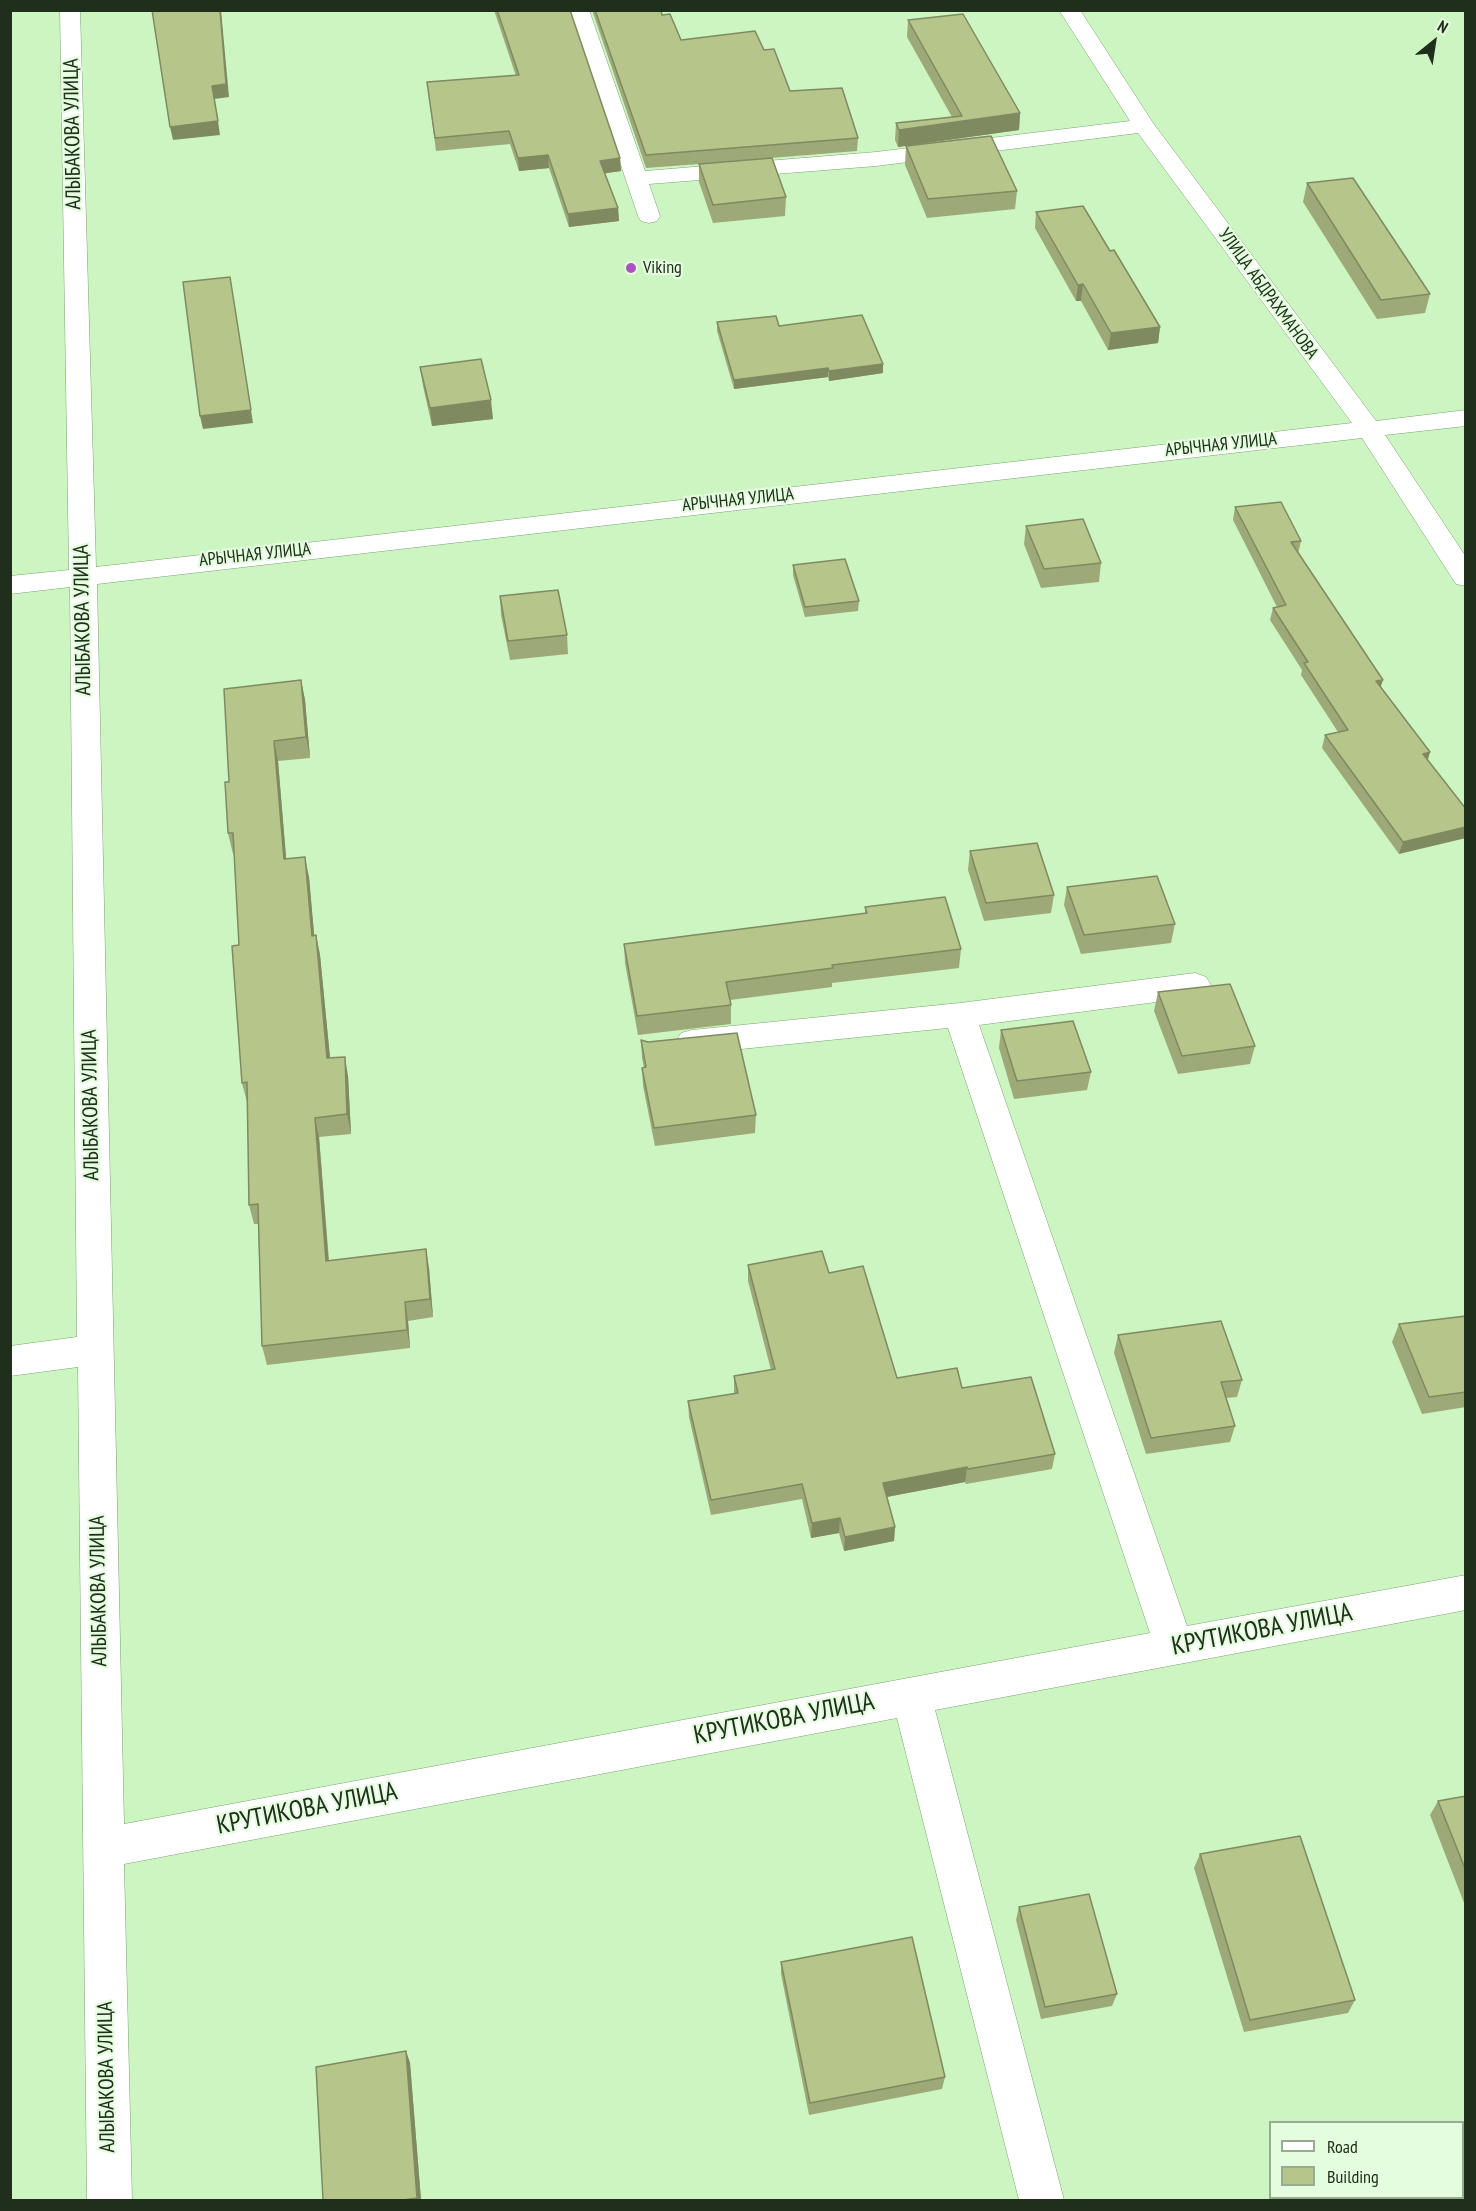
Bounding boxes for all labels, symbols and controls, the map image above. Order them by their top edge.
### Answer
north arrow [1404,12,1464,72]
text: N [1434,16,1452,37]
street label: АЛЫБАКОВА УЛИЦА [59,58,87,210]
street label: УЛИЦА АБДРАХМАНОВА [1213,224,1323,364]
place label: Viking [643,257,682,279]
marker: Viking [624,261,638,275]
street label: АРЫЧНАЯ УЛИЦА [1164,428,1278,462]
street label: АРЫЧНАЯ УЛИЦА [681,483,795,517]
street label: АРЫЧНАЯ УЛИЦА [198,538,312,572]
street label: АЛЫБАКОВА УЛИЦА [69,544,97,696]
street label: АЛЫБАКОВА УЛИЦА [77,1029,105,1181]
street label: АЛЫБАКОВА УЛИЦА [85,1515,113,1667]
street label: КРУТИКОВА УЛИЦА [1169,1597,1355,1663]
street label: КРУТИКОВА УЛИЦА [691,1686,877,1752]
street label: КРУТИКОВА УЛИЦА [214,1776,400,1842]
street label: АЛЫБАКОВА УЛИЦА [93,2001,121,2153]
legend [1269,2121,1464,2199]
text: Road [1327,2135,1358,2158]
text: Building [1327,2165,1379,2188]

